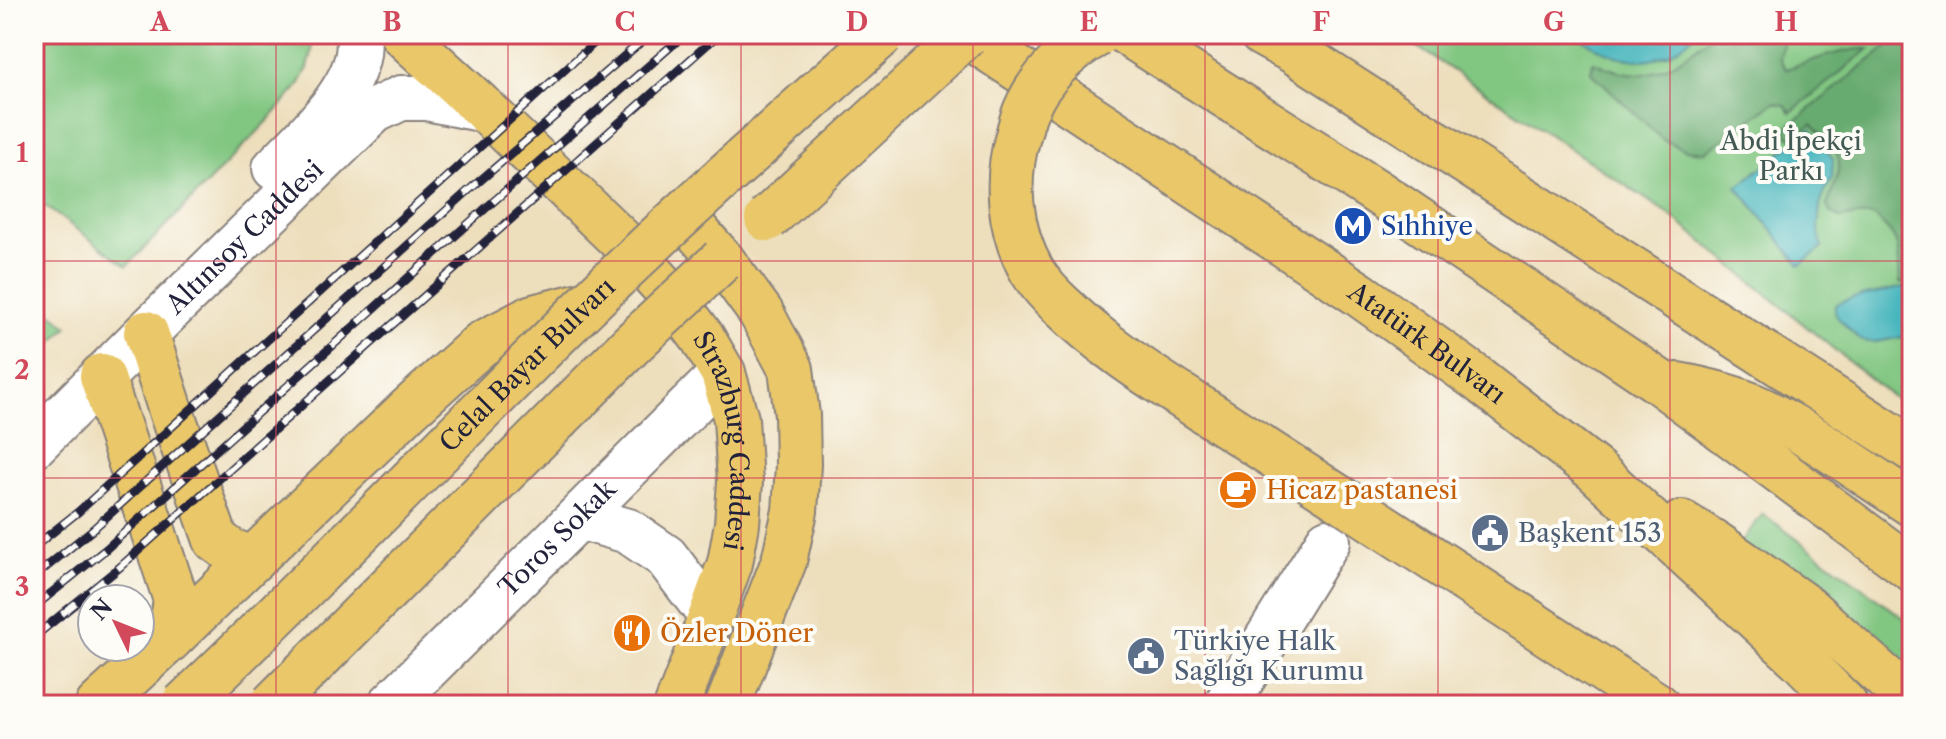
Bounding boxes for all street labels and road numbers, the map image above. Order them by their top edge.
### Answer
street label: Altınsoy Caddesi [159,153,330,321]
street label: Celal Bayar Bulvarı [433,271,622,459]
street label: Atatürk Bulvarı [1341,275,1512,411]
street label: Strazburg Caddesi [686,326,756,553]
street label: Toros Sokak [492,473,623,604]

